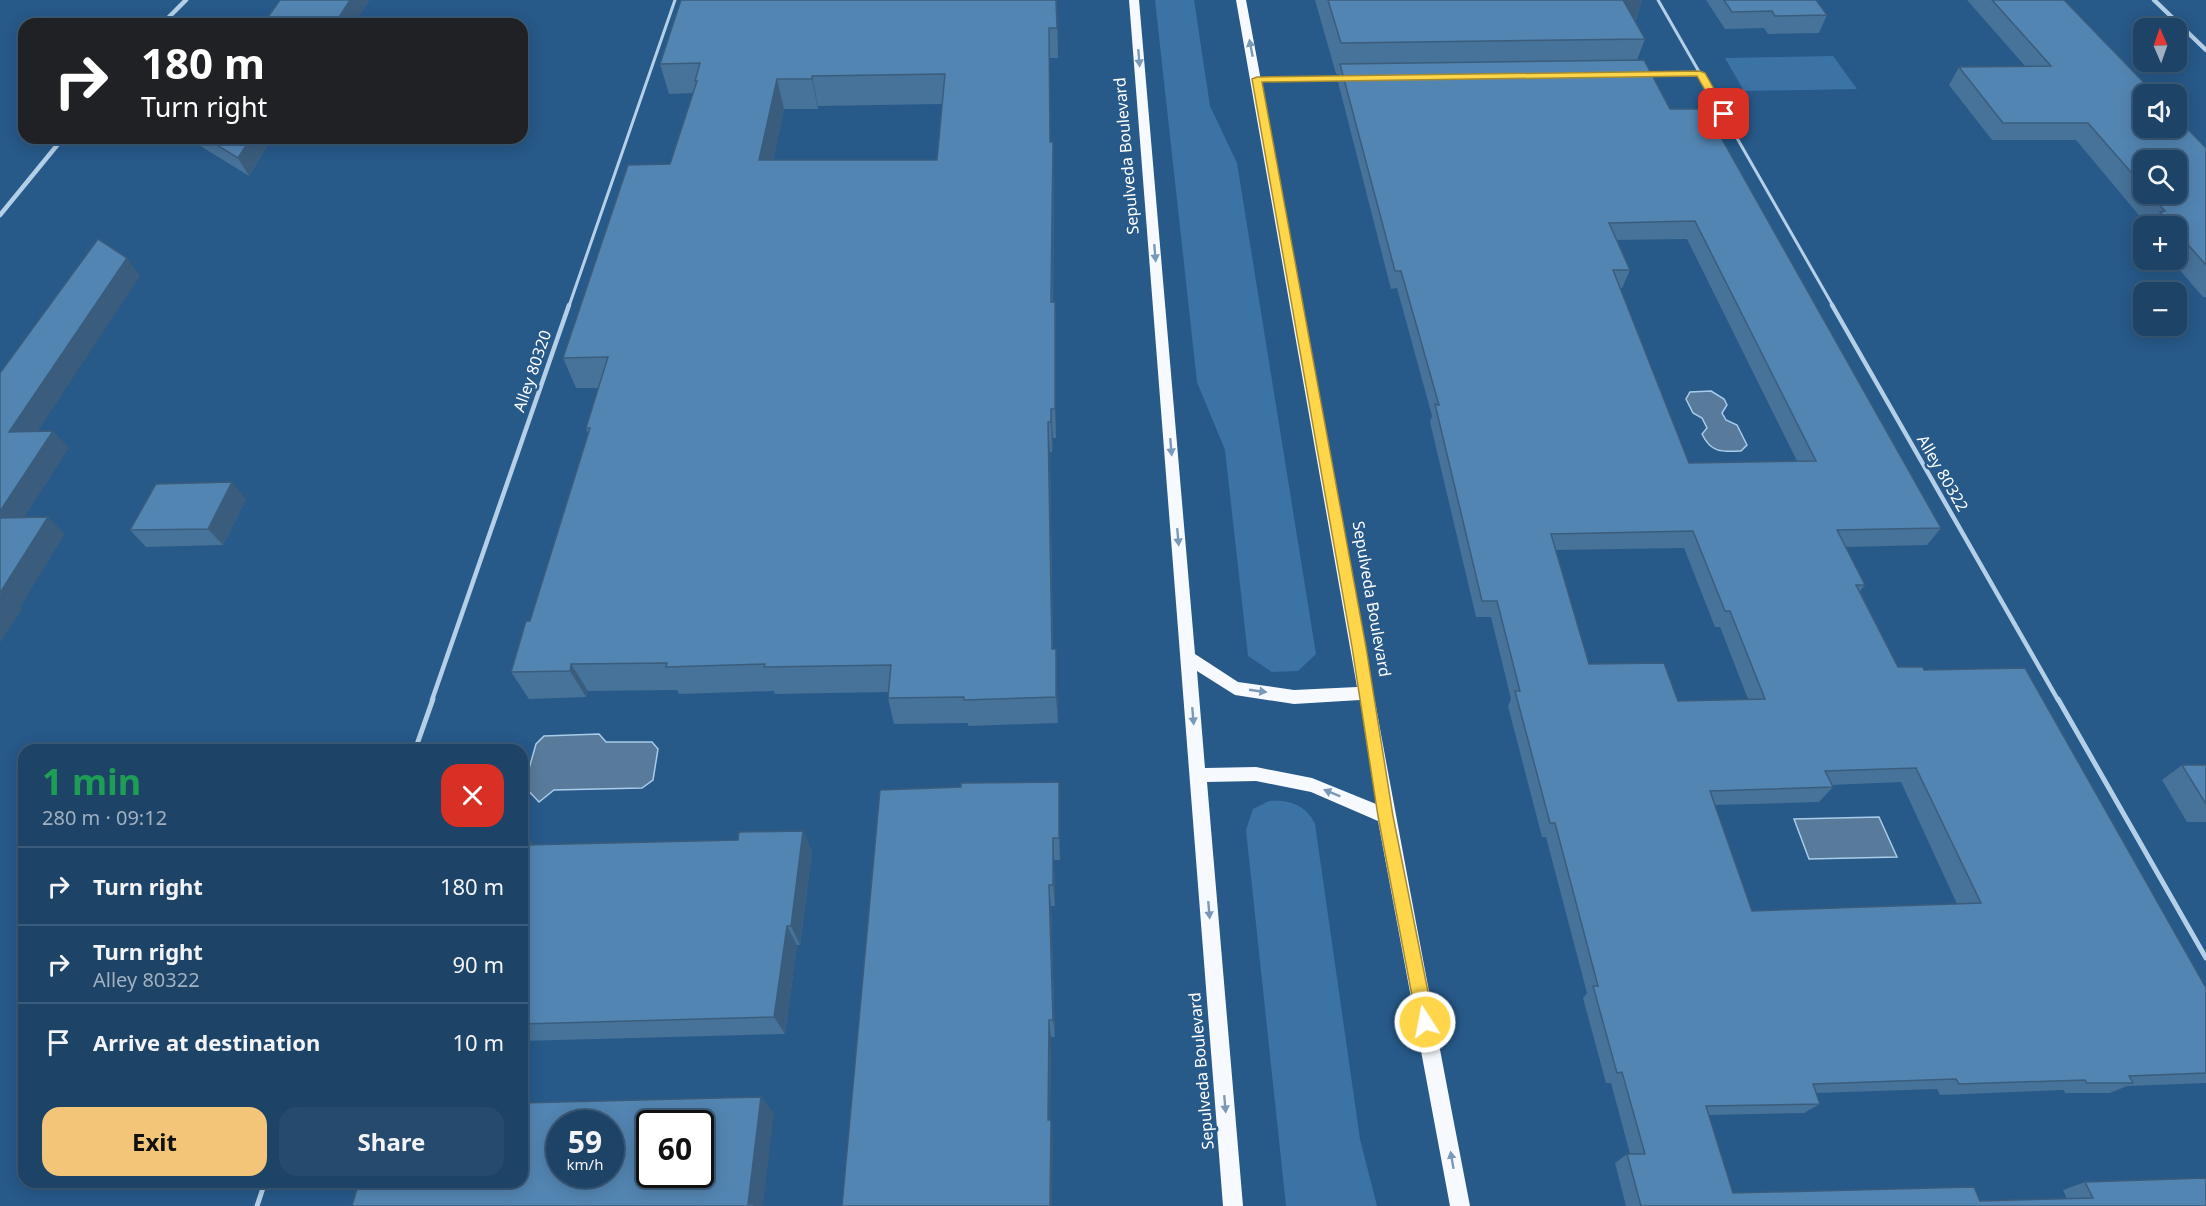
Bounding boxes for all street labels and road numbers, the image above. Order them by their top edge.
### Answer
street label: Sepulveda Boulevard [1108,76,1144,236]
street label: Alley 80320 [508,327,556,415]
street label: Alley 80322 [1912,431,1974,515]
street label: Sepulveda Boulevard [1347,519,1397,679]
street label: Sepulveda Boulevard [1183,991,1219,1151]

